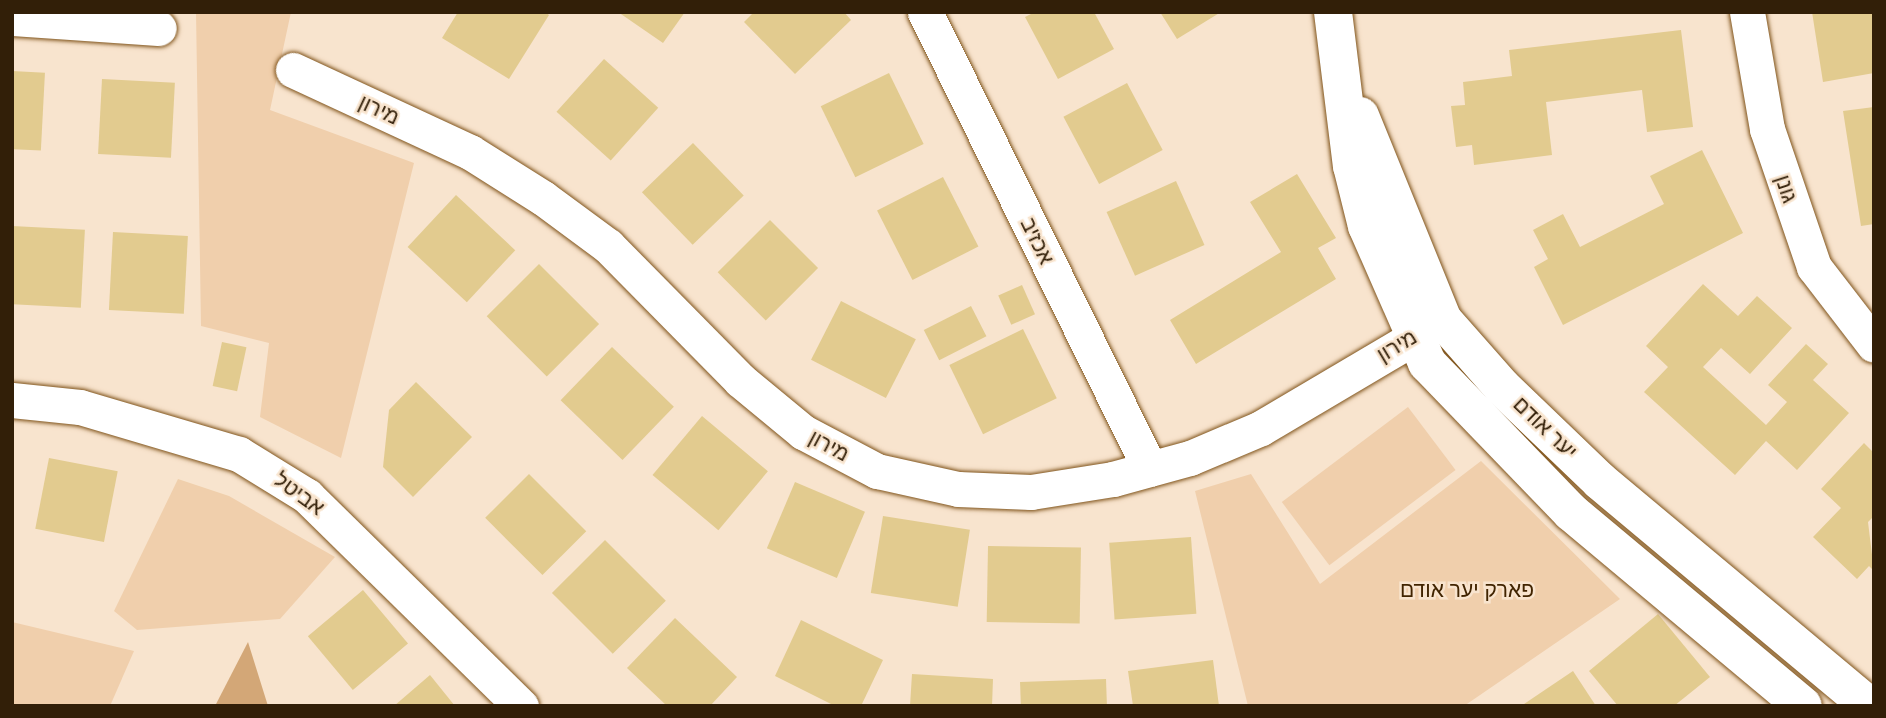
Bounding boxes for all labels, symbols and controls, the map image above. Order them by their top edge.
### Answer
street label: מירון [355,90,403,130]
street label: גונן [1770,172,1802,206]
street label: אכזיב [1015,214,1059,268]
street label: מירון [1373,324,1421,368]
street label: יער אודם [1508,392,1582,464]
street label: מירון [805,425,853,467]
street label: אביטל [269,467,329,521]
park label: פארק יער אודם [1400,577,1534,603]

